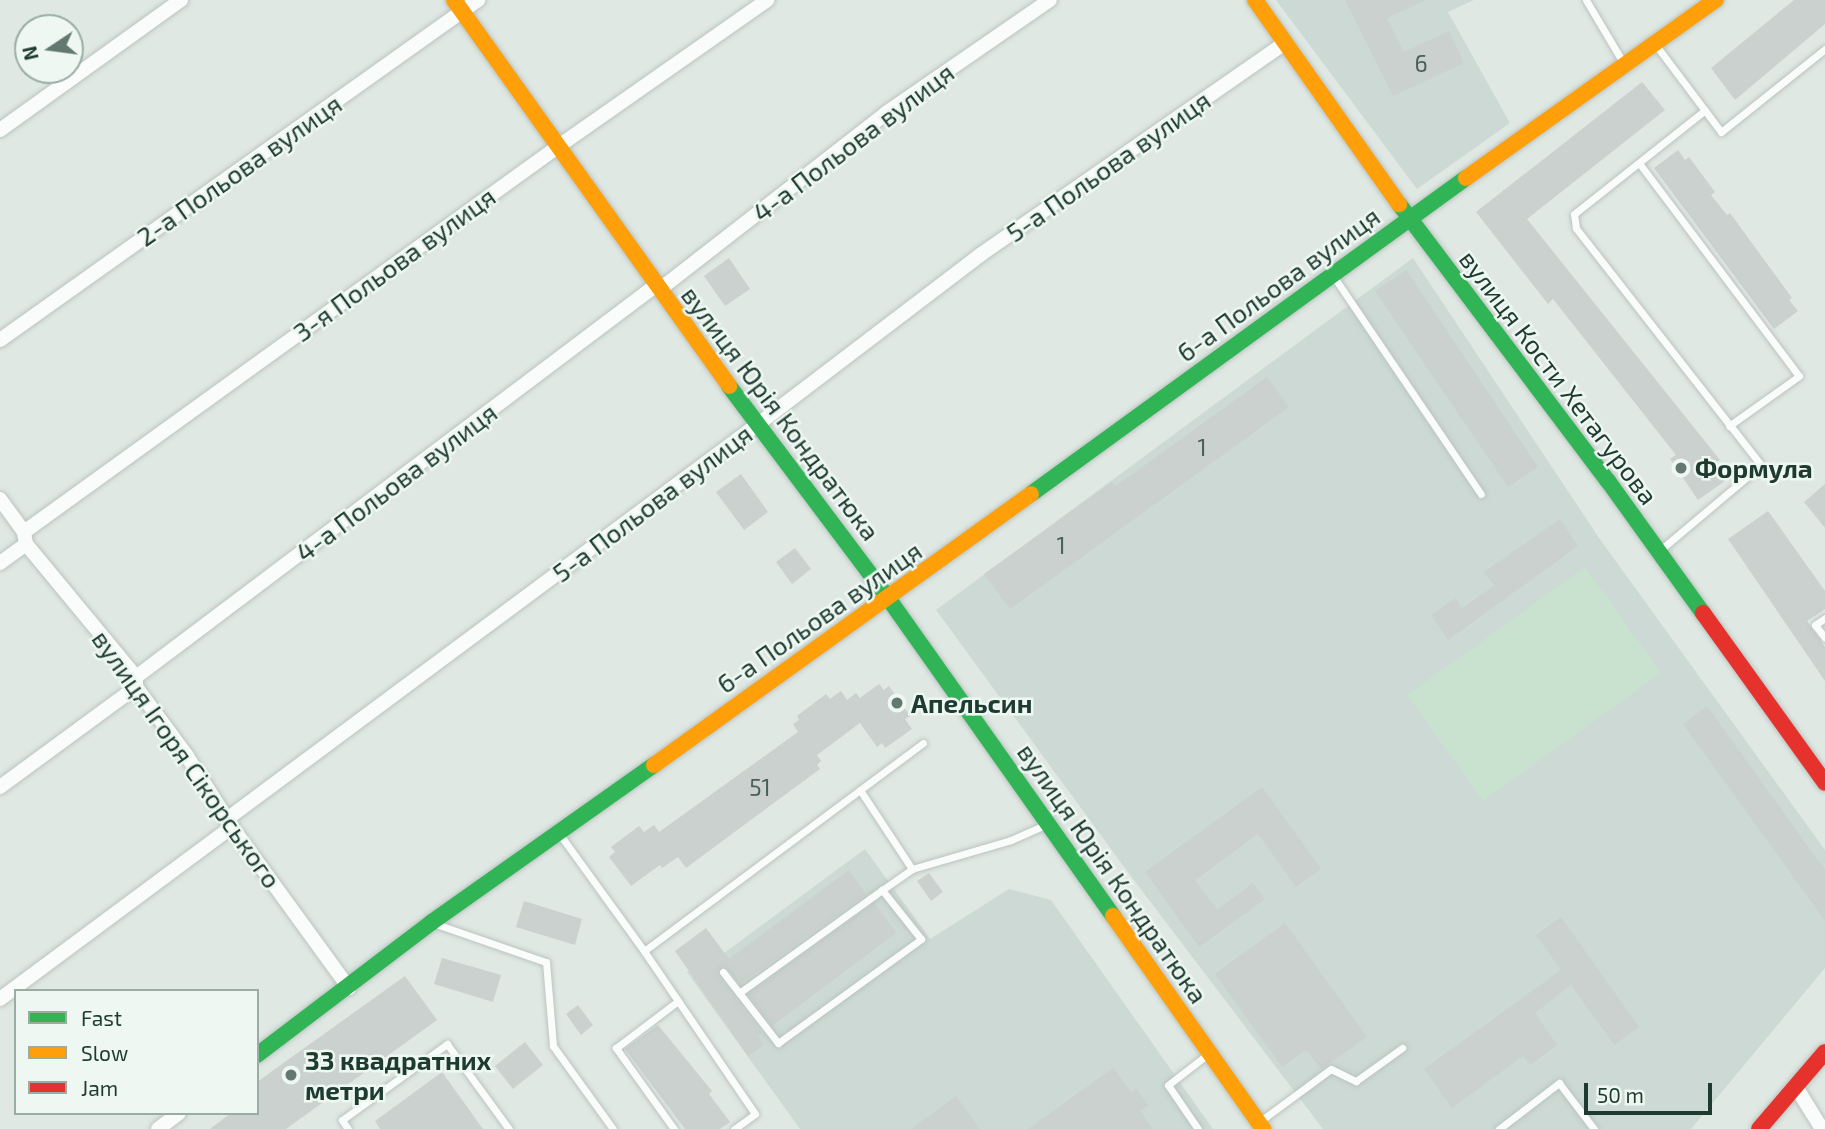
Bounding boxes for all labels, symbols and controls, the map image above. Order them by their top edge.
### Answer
north arrow [14,14,84,84]
text: N [17,44,43,63]
house number: 6 [1414,49,1428,77]
street label: 4-а Польова вулиця [746,56,960,228]
street label: 5-а Польова вулиця [1000,84,1216,248]
street label: 2-а Польова вулиця [131,88,347,252]
street label: 3-я Польова вулиця [287,180,501,348]
street label: 6-а Польова вулиця [1171,200,1385,368]
street label: вулиця Кости Хетагурова [1453,244,1665,510]
street label: вулиця Юрія Кондратюка [675,280,887,546]
street label: 4-а Польова вулиця [289,396,503,568]
street label: 5-а Польова вулиця [546,418,758,588]
house number: 1 [1197,433,1207,461]
place label: Формула [1695,452,1813,484]
marker: Формула [1673,460,1689,476]
house number: 1 [1056,531,1066,559]
street label: 6-а Польова вулиця [711,535,927,699]
street label: вулиця Ігоря Сікорського [86,624,288,894]
place label: Апельсин [911,687,1032,719]
marker: Апельсин [889,695,905,711]
street label: вулиця Юрія Кондратюка [1011,737,1215,1009]
house number: 51 [749,773,771,801]
legend [14,989,259,1115]
text: Fast [81,1005,122,1030]
text: Slow [81,1040,128,1065]
place label: 33 квадратних метри [305,1044,491,1106]
marker: 33 квадратних метри [283,1067,299,1083]
scale bar [1587,1070,1715,1114]
text: Jam [81,1075,118,1100]
text: 50 m [1597,1082,1644,1107]

